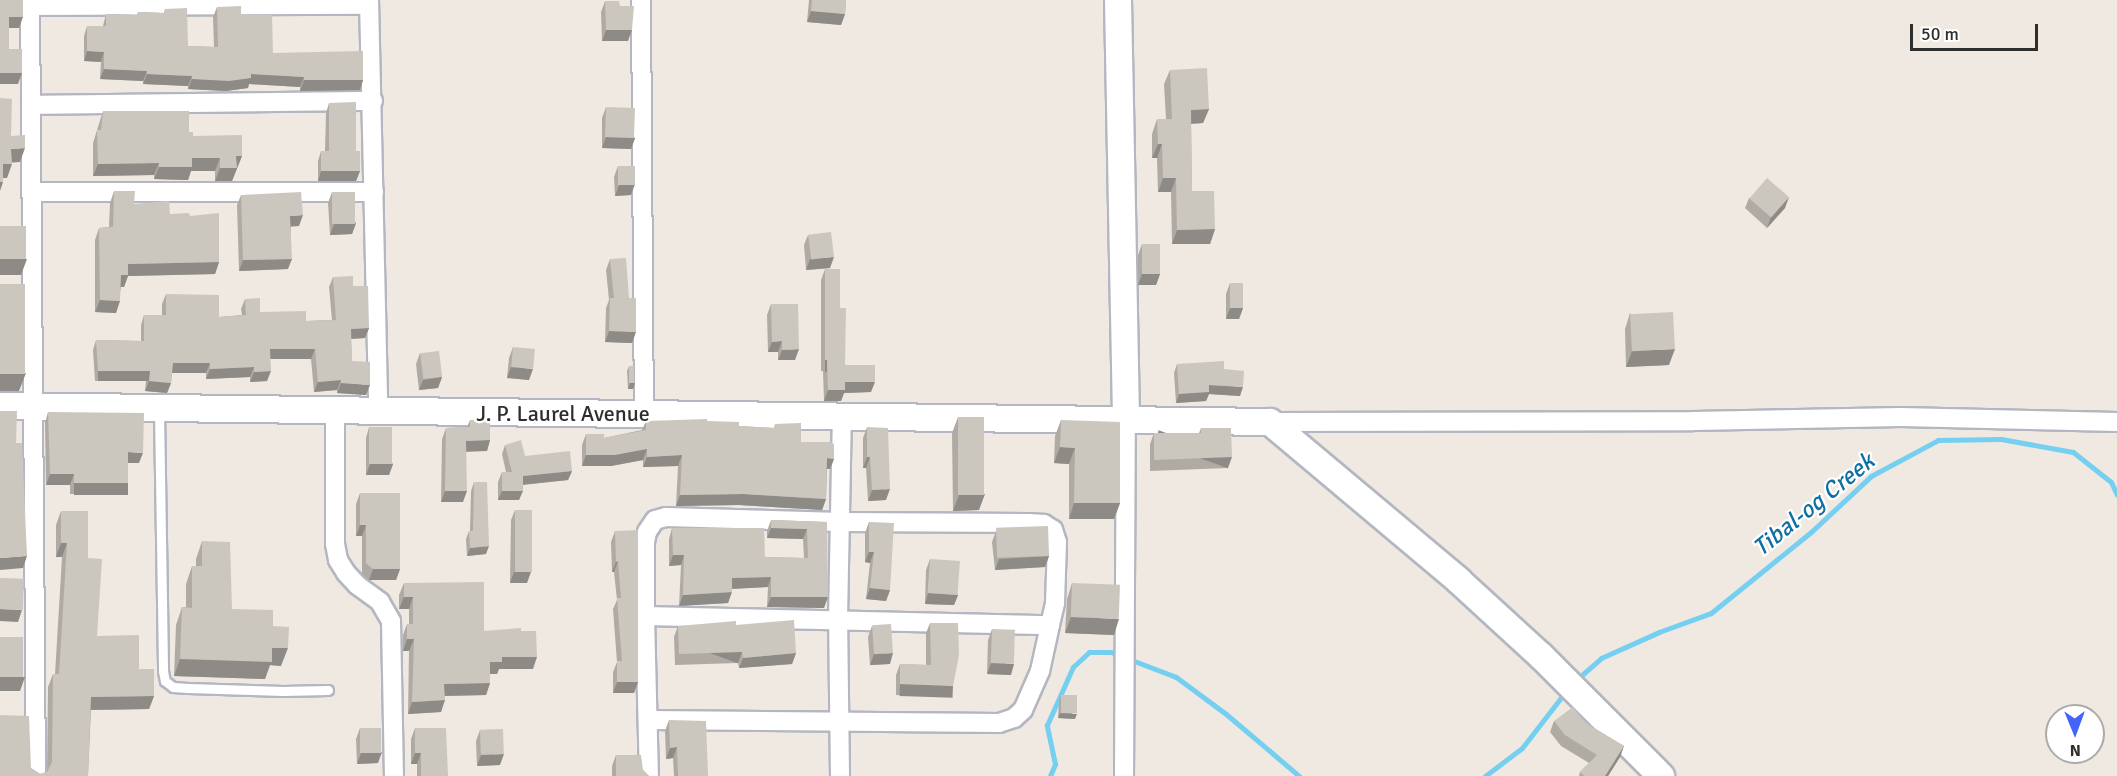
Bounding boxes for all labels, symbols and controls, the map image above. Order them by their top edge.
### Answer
scale bar [1913,12,2040,50]
text: 50 m [1921,23,1959,45]
street label: J. P. Laurel Avenue [476,401,650,427]
water label: Tibal-og Creek [1748,447,1880,563]
north arrow [2045,704,2105,764]
text: N [2070,740,2081,760]

